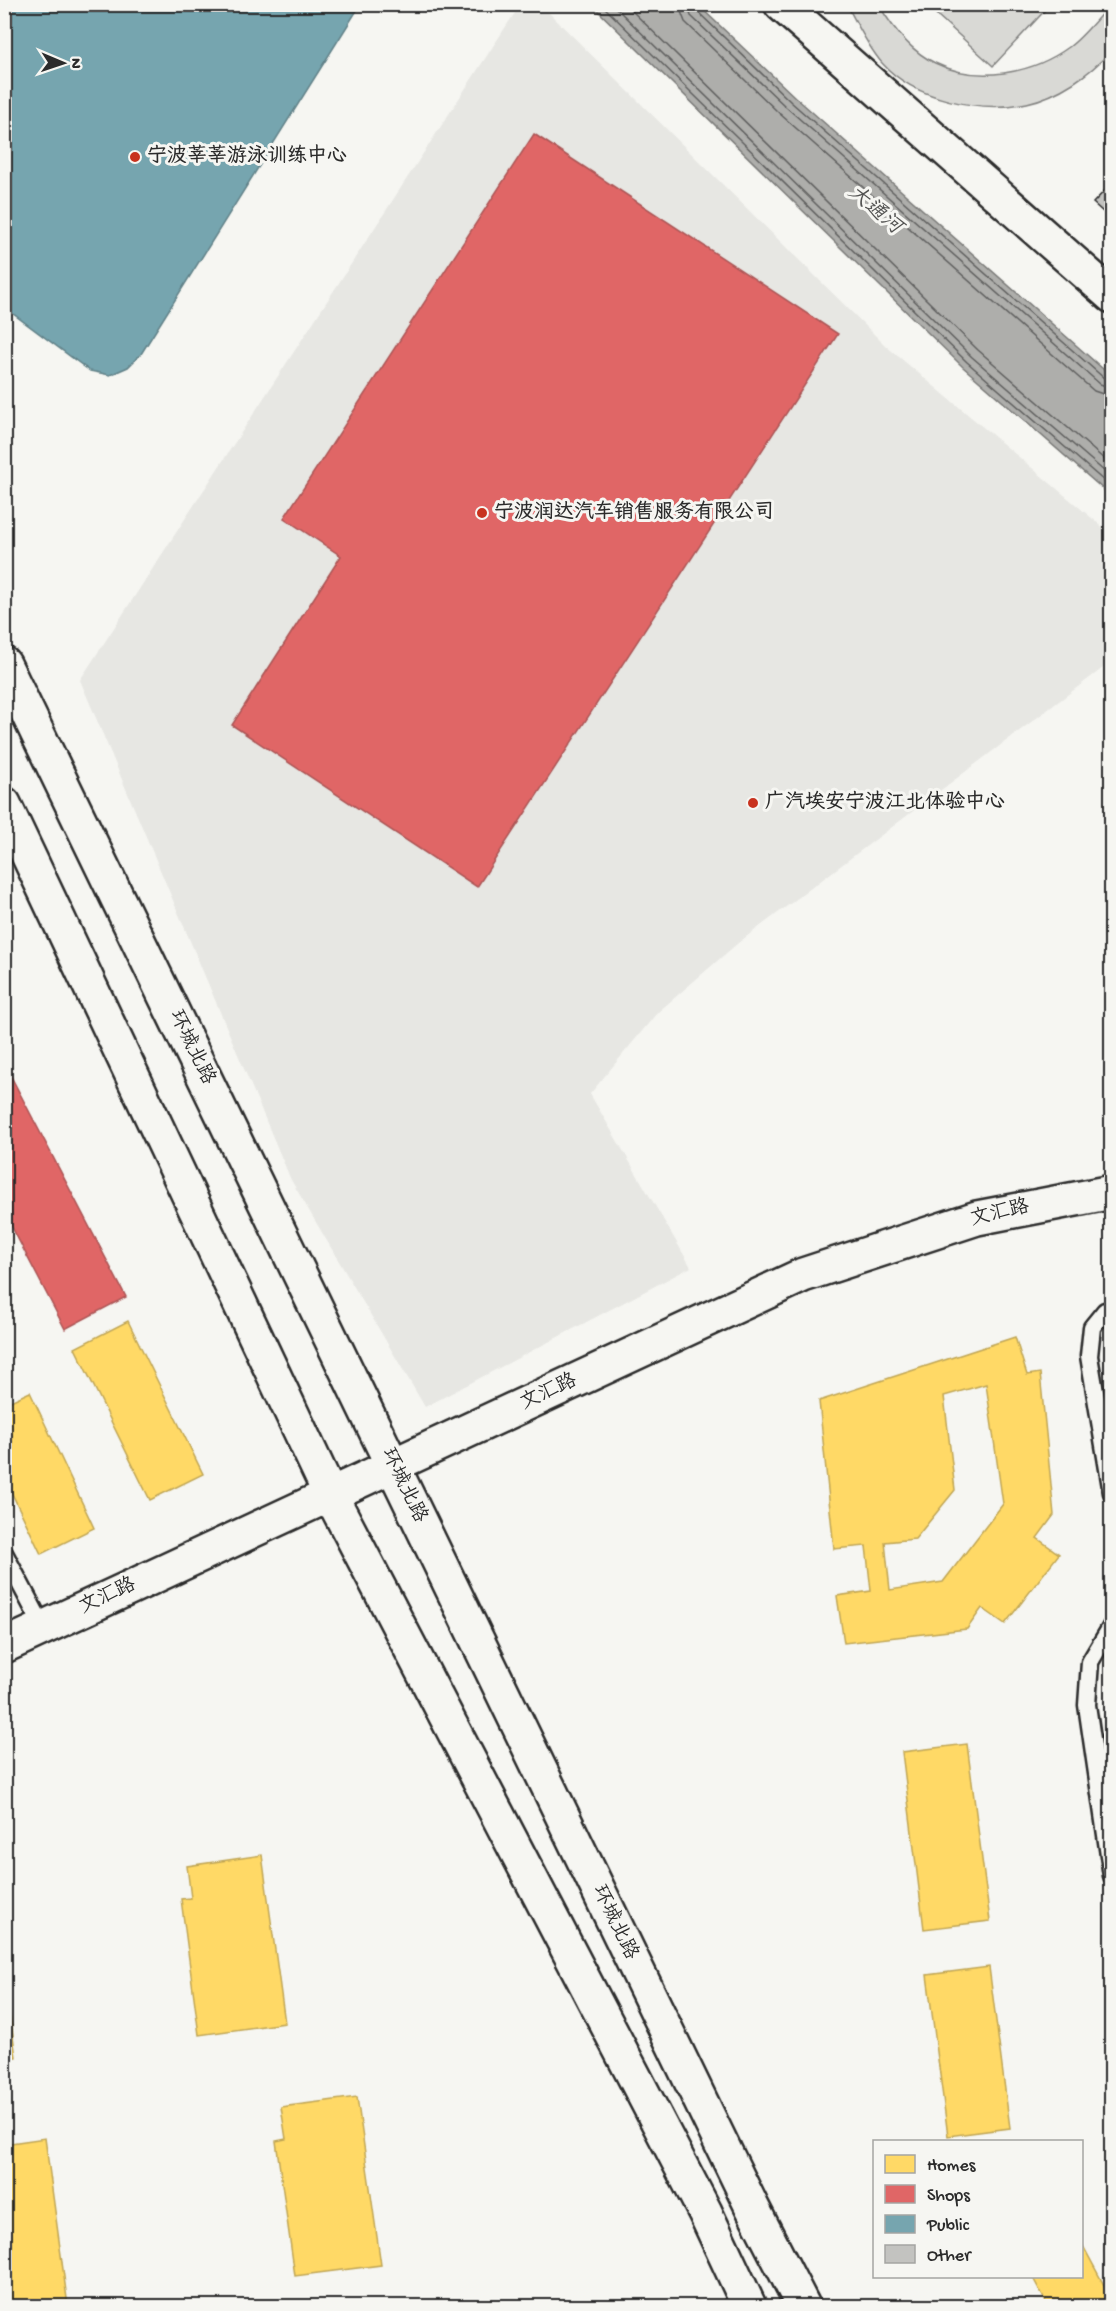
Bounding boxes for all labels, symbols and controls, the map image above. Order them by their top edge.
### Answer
north arrow [33,33,93,93]
text: N [65,58,84,70]
place label: 宁波莘莘游泳训练中心 [147,144,347,169]
marker: 宁波莘莘游泳训练中心 [128,150,142,164]
water label: 大通河 [842,180,909,243]
place label: 宁波润达汽车销售服务有限公司 [494,500,774,525]
marker: 宁波润达汽车销售服务有限公司 [475,506,489,520]
place label: 广汽埃安宁波江北体验中心 [765,790,1005,815]
marker: 广汽埃安宁波江北体验中心 [746,796,760,810]
street label: 环城北路 [163,1006,221,1090]
street label: 文汇路 [968,1194,1033,1232]
street label: 文汇路 [516,1368,582,1416]
street label: 环城北路 [375,1444,433,1528]
street label: 文汇路 [75,1572,141,1620]
street label: 环城北路 [586,1881,644,1965]
legend [873,2140,1083,2278]
text: Homes [927,2156,977,2177]
text: Shops [927,2186,971,2207]
text: Public [926,2216,970,2237]
text: Other [927,2246,972,2267]

